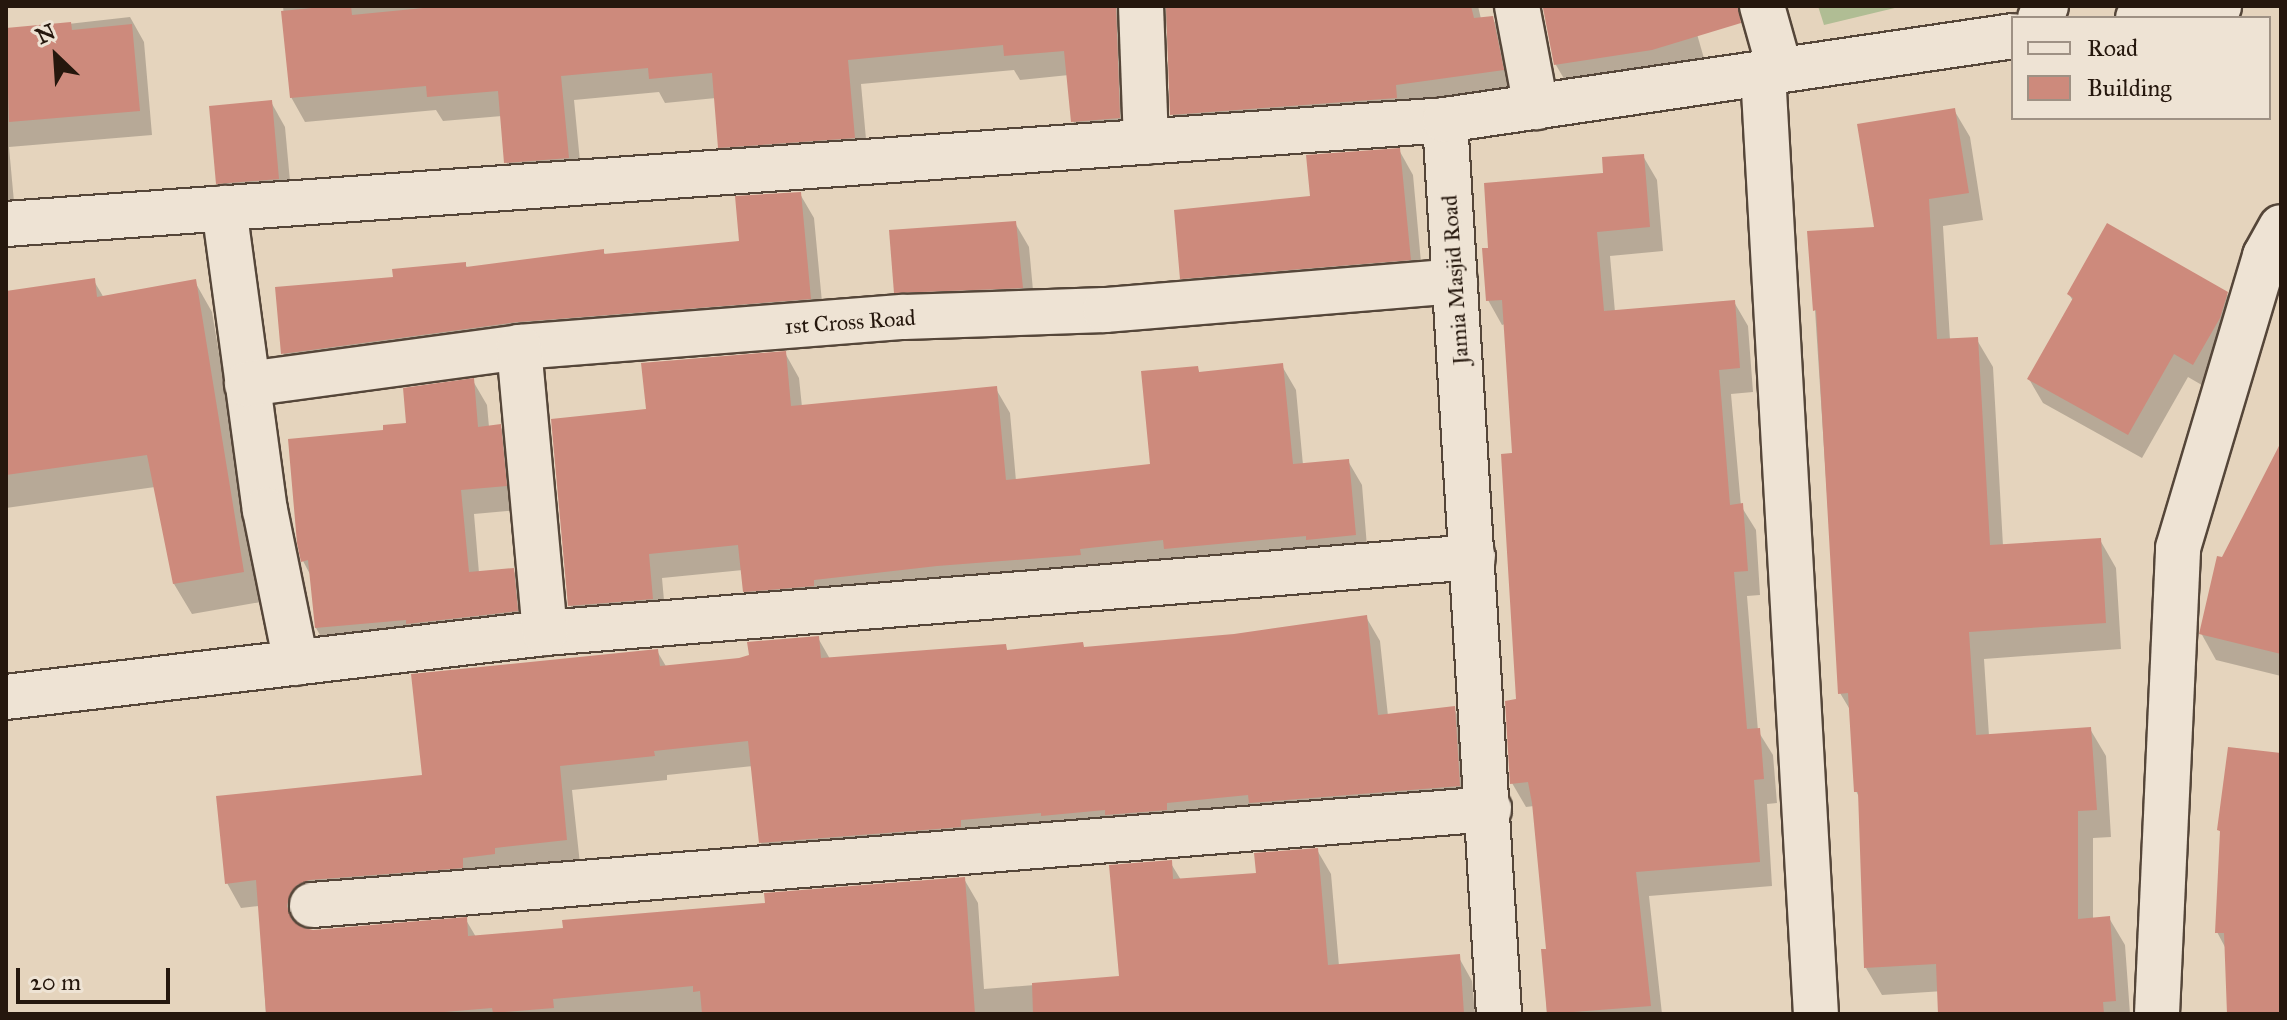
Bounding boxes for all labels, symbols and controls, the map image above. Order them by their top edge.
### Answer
north arrow [16,16,96,96]
legend [2011,16,2271,120]
text: N [31,18,60,50]
text: Road [2087,33,2138,63]
text: Building [2087,73,2172,103]
street label: Jamia Masjid Road [1436,194,1474,366]
street label: 1st Cross Road [784,304,916,340]
scale bar [20,952,174,1002]
text: 20 m [30,967,81,997]

